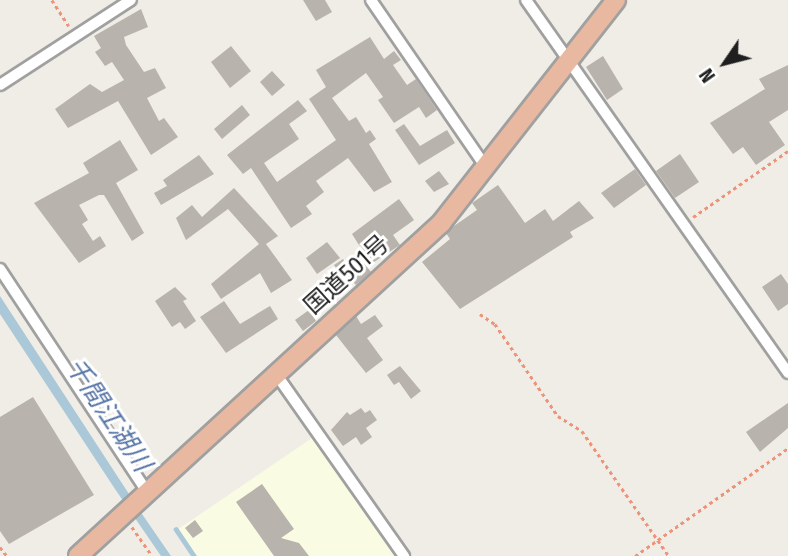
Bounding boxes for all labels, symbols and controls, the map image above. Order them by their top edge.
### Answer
north arrow [690,28,760,98]
text: N [695,64,720,87]
street label: 国道501号 [299,229,395,321]
water label: 千間江湖川 [59,352,157,478]

